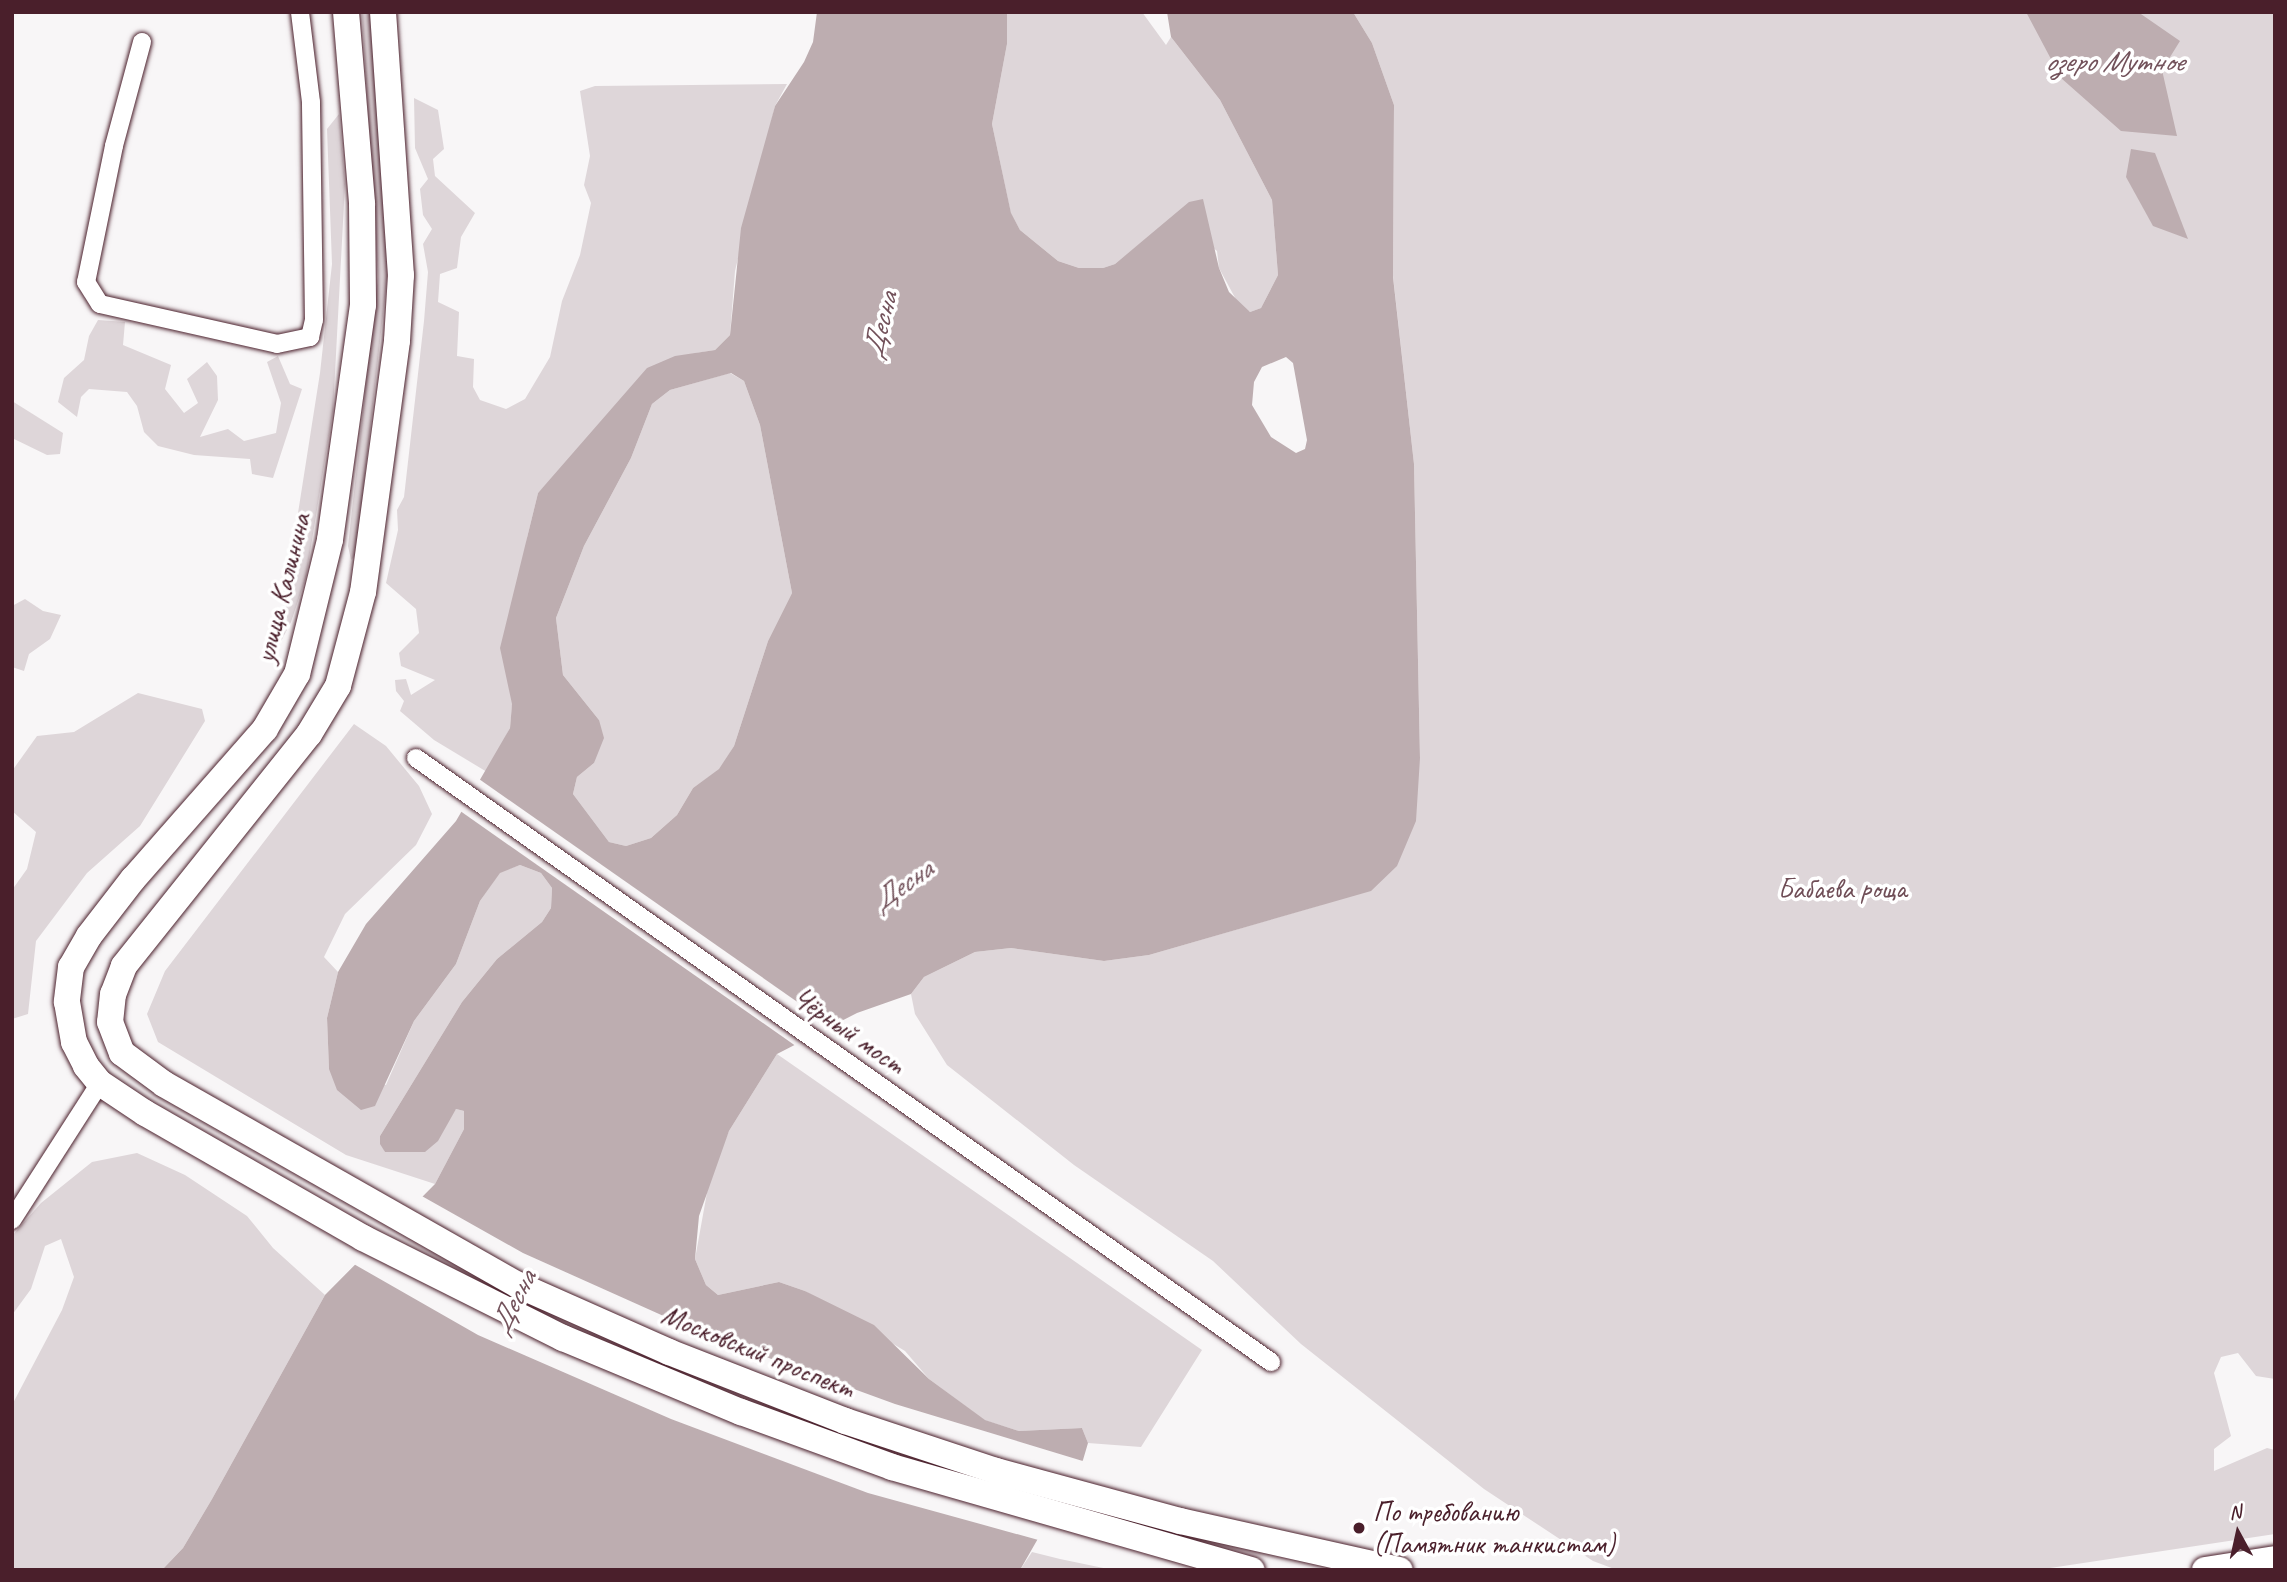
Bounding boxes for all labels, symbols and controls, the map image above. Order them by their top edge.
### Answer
water label: озеро Мутное [2046,43,2182,79]
water label: Десна [855,289,905,361]
street label: улица Калинина [248,509,318,667]
water label: Десна [865,851,939,919]
park label: Бабаева роща [1777,872,1907,906]
street label: Чёрный мост [787,980,911,1082]
water label: Десна [482,1264,544,1340]
street label: Московский проспект [657,1298,859,1406]
place label: По требованию (Памятник танкистам) [1373,1495,1614,1561]
north arrow [2203,1498,2273,1568]
text: N [2228,1500,2243,1525]
marker: По требованию (Памятник танкистам) [1351,1520,1367,1536]

